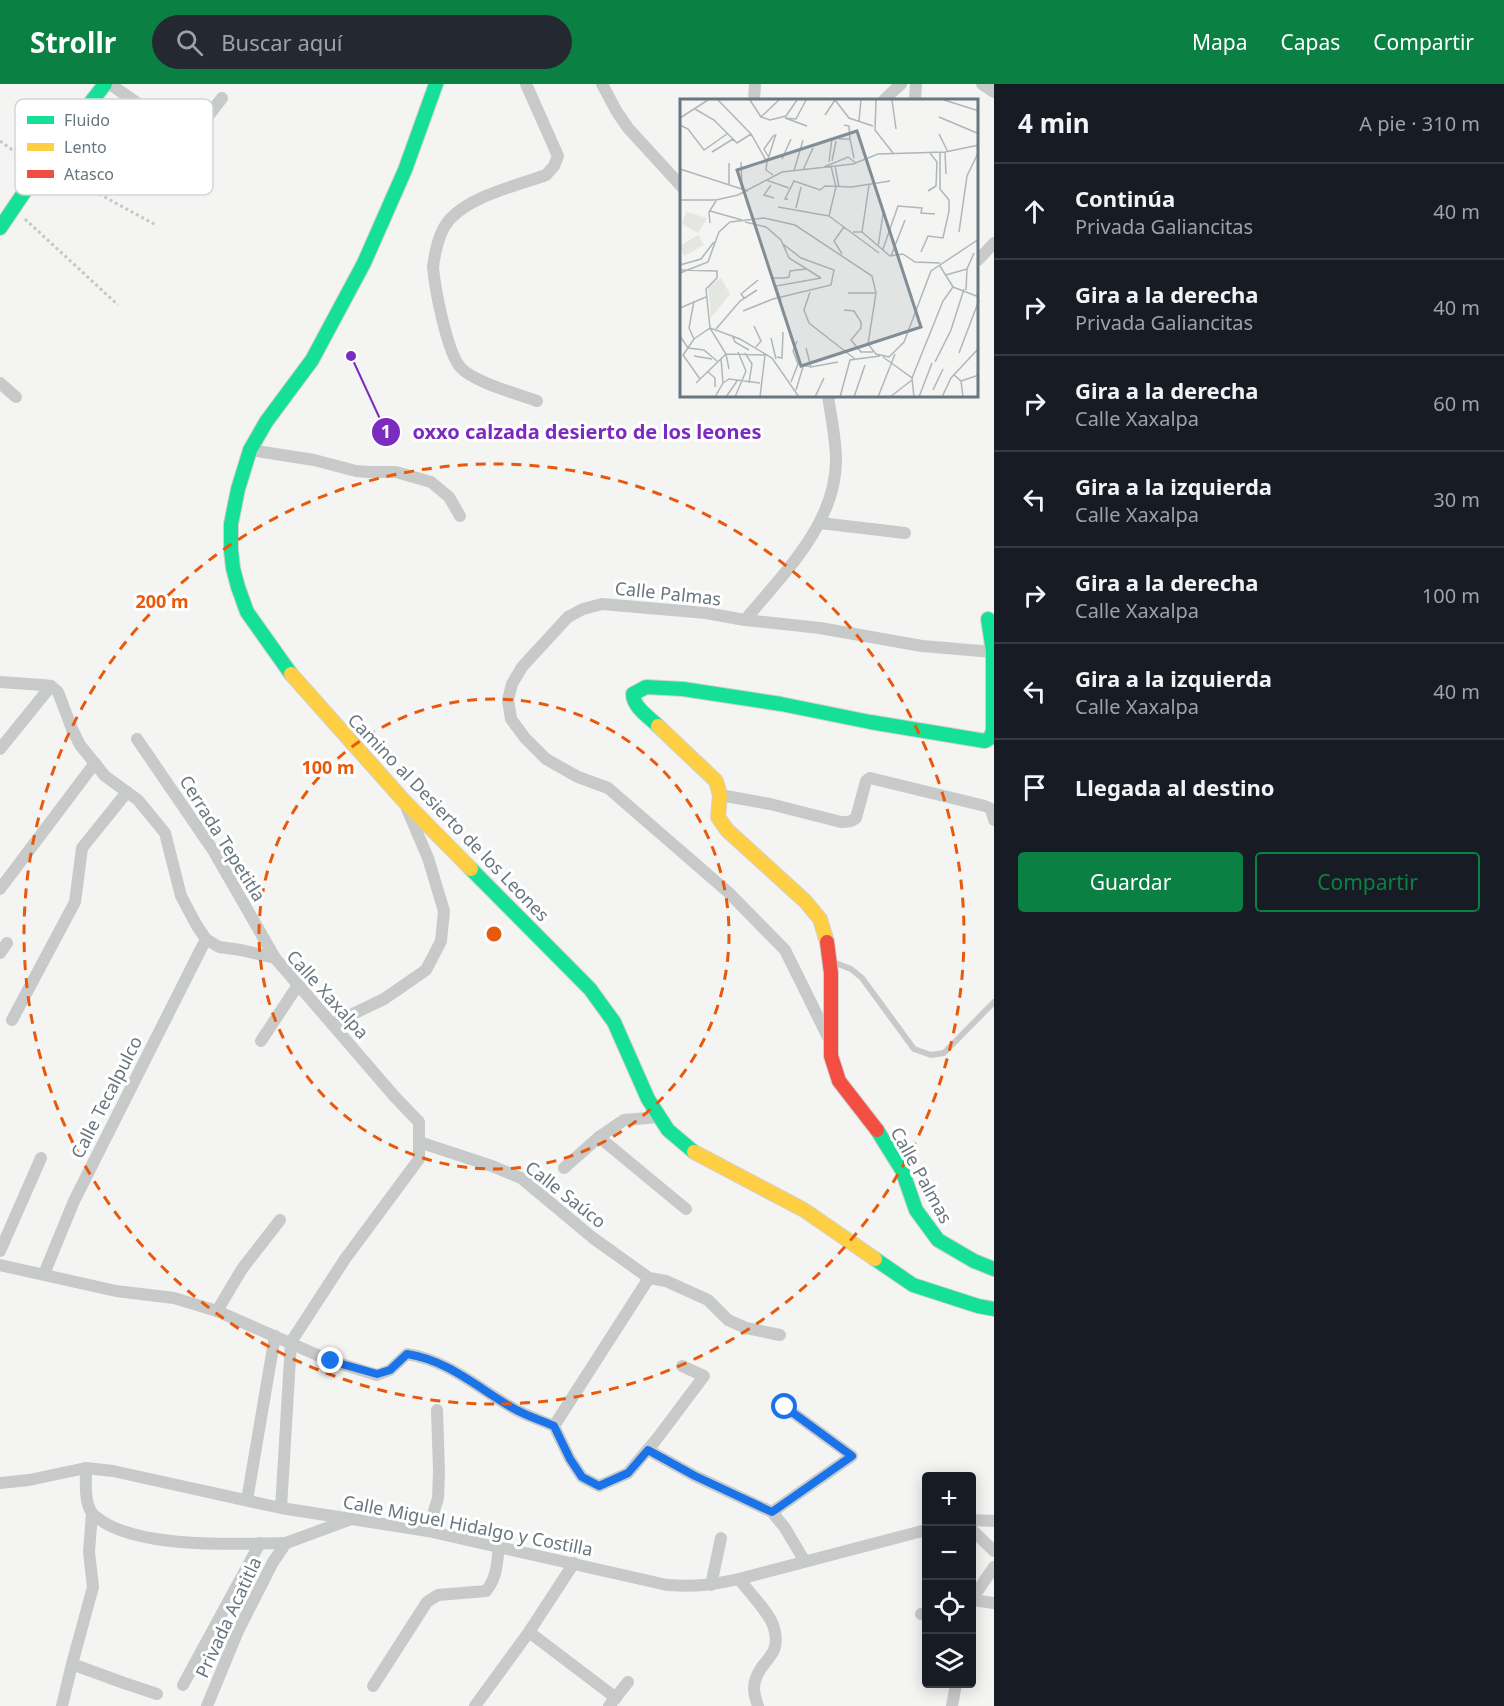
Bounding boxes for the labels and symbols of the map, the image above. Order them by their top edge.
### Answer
legend [15,99,213,195]
inset map [680,99,979,398]
text: Fluido [64,109,110,131]
text: Lento [64,136,107,158]
text: Atasco [64,163,114,185]
callout: oxxo calzada desierto de los leones [371,413,774,451]
text: oxxo calzada desierto de los leones [412,418,762,445]
text: 1 [381,419,391,443]
street label: Calle Palmas [614,575,722,611]
text: 200 m [135,589,189,613]
street label: Camino al Desierto de los Leones [343,708,555,926]
text: 100 m [301,755,355,779]
street label: Cerrada Tepetitla [175,770,271,906]
centre of rings [484,924,504,944]
street label: Calle Xaxalpa [282,944,374,1044]
street label: Calle Tecalpulco [65,1032,147,1162]
street label: Calle Palmas [886,1122,958,1228]
street label: Calle Saúco [521,1155,611,1233]
route end [317,1347,343,1373]
route start [771,1393,797,1419]
street label: Calle Miguel Hidalgo y Costilla [341,1489,595,1561]
street label: Privada Acatitla [190,1553,266,1681]

